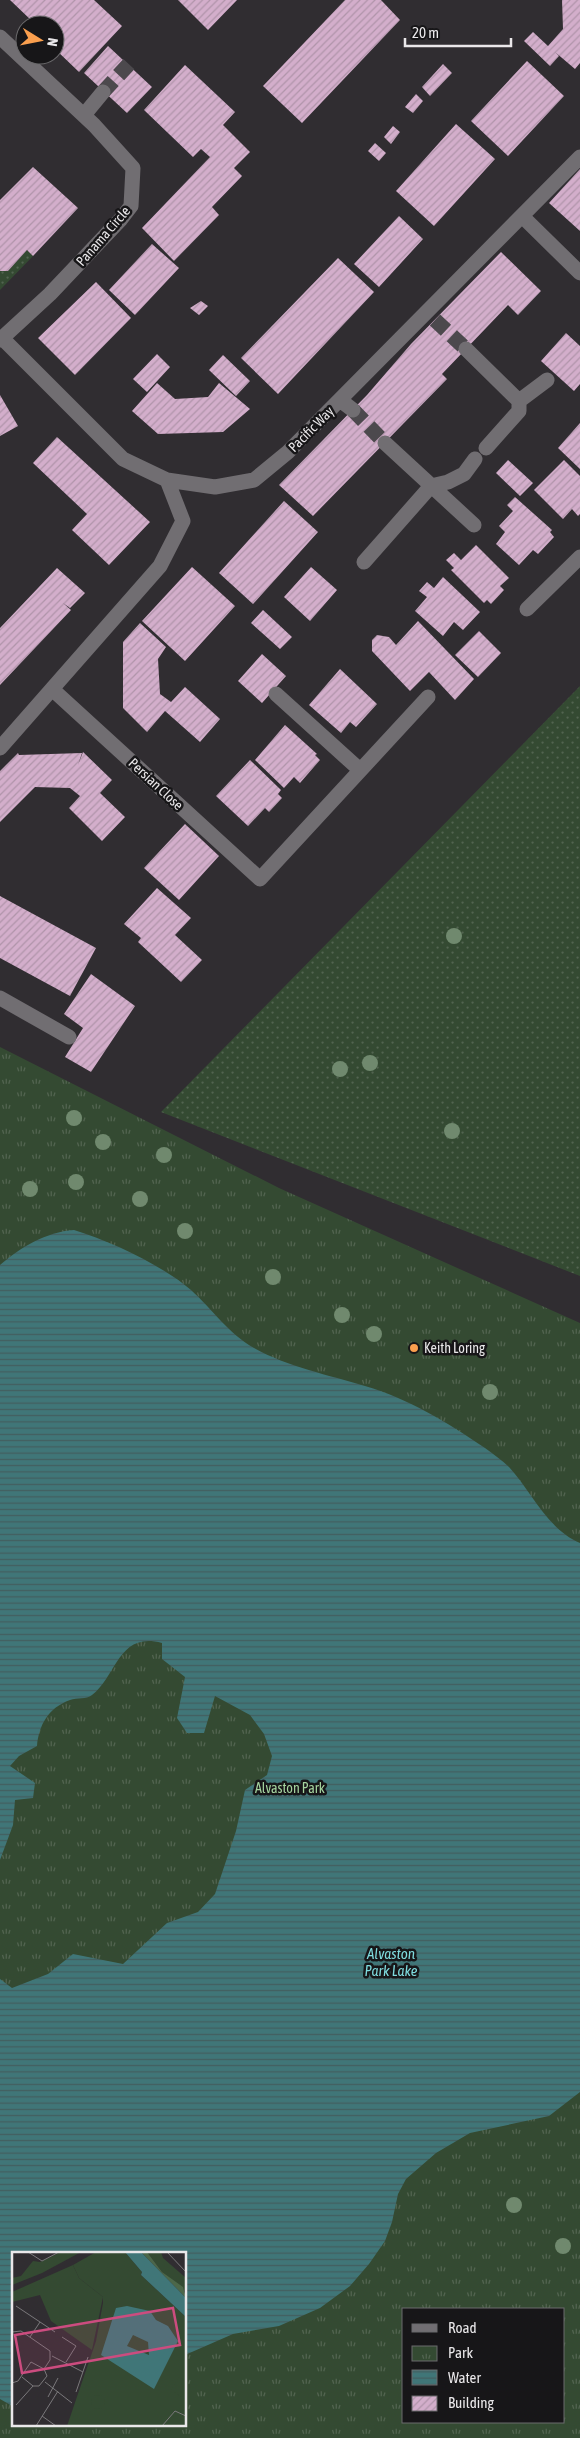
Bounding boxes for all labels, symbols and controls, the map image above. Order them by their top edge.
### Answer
north arrow [15,15,65,65]
scale bar [405,15,511,47]
text: 20 m [412,24,439,41]
text: N [44,37,61,48]
street label: Panama Circle [73,203,133,269]
street label: Pacific Way [285,403,337,455]
street label: Persian Close [126,755,186,813]
place label: Keith Loring [424,1340,485,1356]
marker: Keith Loring [408,1342,420,1354]
park label: Alvaston Park [255,1780,325,1796]
water label: Alvaston Park Lake [364,1945,418,1979]
inset map [12,2252,186,2426]
legend [402,2308,565,2423]
text: Road [448,2319,477,2336]
text: Park [448,2344,473,2361]
text: Water [448,2369,481,2386]
text: Building [448,2394,494,2411]

